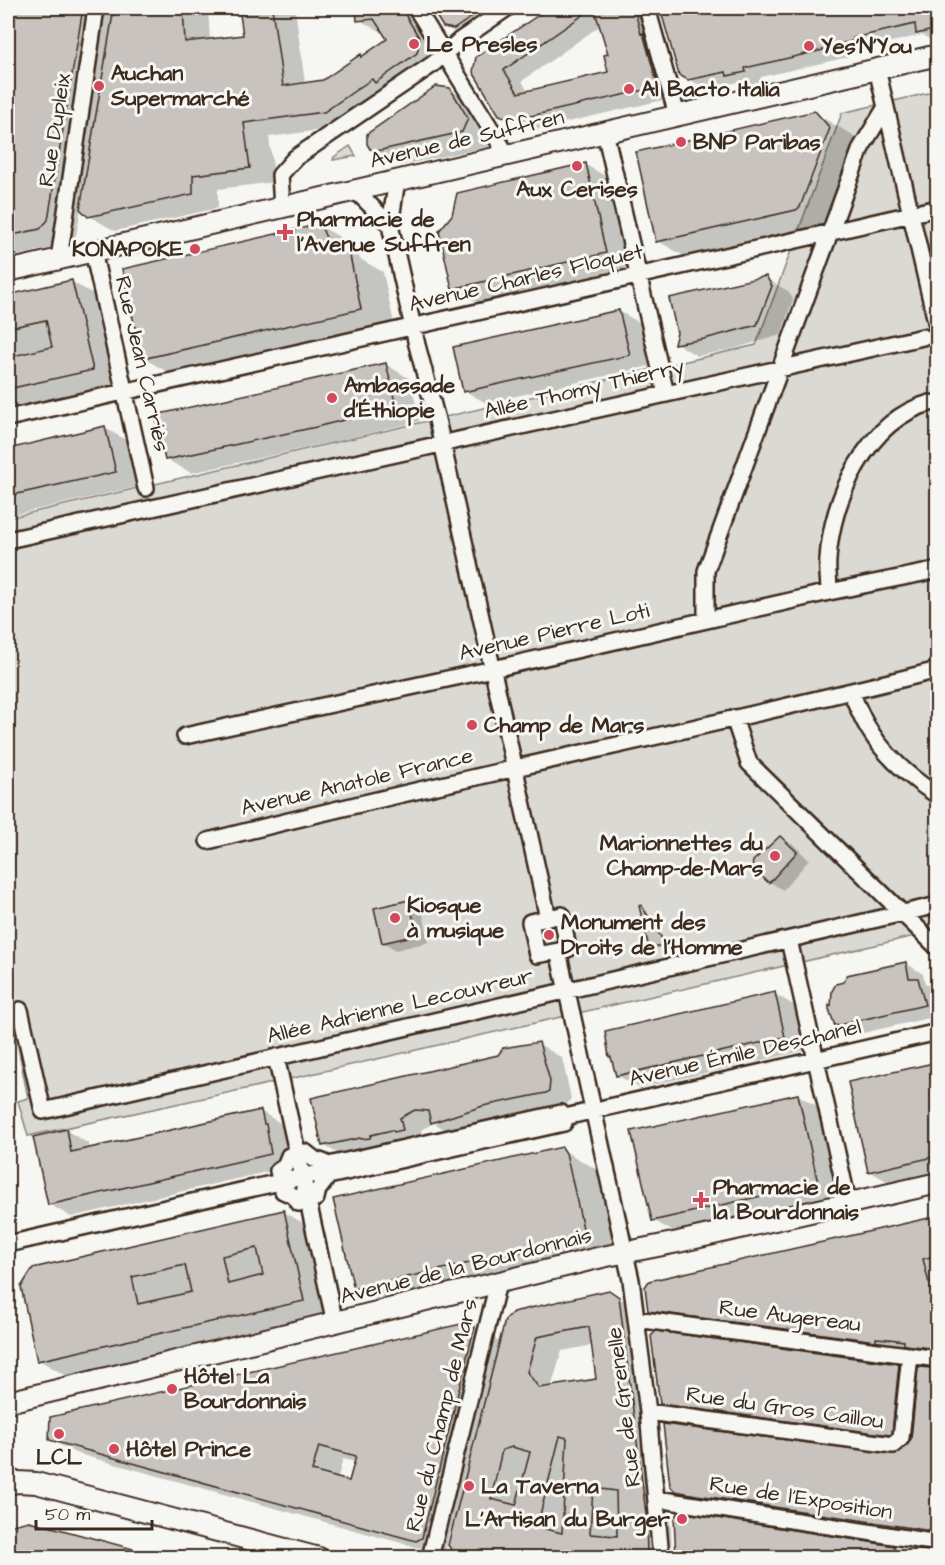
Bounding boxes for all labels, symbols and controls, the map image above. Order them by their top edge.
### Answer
place label: Le Presles [426,29,537,60]
place label: Yes’N’You [821,31,912,62]
marker: Le Presles [407,37,421,51]
marker: Yes’N’You [802,39,816,53]
place label: Auchan Supermarché [110,58,250,114]
street label: Rue Dupleix [31,70,79,189]
place label: Al Bacto Italia [641,74,780,105]
marker: Auchan Supermarché [92,79,106,93]
marker: Al Bacto Italia [622,82,636,96]
street label: Avenue de Suffren [367,102,567,176]
place label: BNP Paribas [693,127,821,158]
marker: BNP Paribas [674,135,688,149]
marker: Aux Cerises [570,159,584,173]
place label: Aux Cerises [516,174,638,205]
place label: Pharmacie de l'Avenue Suffren [297,204,471,260]
marker: Pharmacie de l'Avenue Suffren [278,225,292,239]
place label: KONAPOKE [72,234,183,265]
street label: Avenue Charles Floquet [406,236,646,320]
marker: KONAPOKE [188,242,202,256]
street label: Rue Jean Carriès [107,273,177,455]
street label: Allée Thomy Thierry [481,351,687,428]
place label: Ambassade d'Éthiopie [343,370,455,426]
marker: Ambassade d'Éthiopie [325,391,339,405]
street label: Avenue Pierre Loti [456,595,652,669]
place label: Champ de Mars [484,710,644,741]
marker: Champ de Mars [465,718,479,732]
street label: Avenue Anatole France [238,740,476,824]
place label: Marionnettes du Champ-de-Mars [600,828,763,884]
marker: Marionnettes du Champ-de-Mars [768,849,782,863]
place label: Kiosque à musique [406,890,504,946]
place label: Monument des Droits de l'Homme [561,907,743,963]
marker: Kiosque à musique [388,911,402,925]
marker: Monument des Droits de l'Homme [542,928,556,942]
street label: Allée Adrienne Lecouvreur [264,960,536,1052]
street label: Avenue Émile Deschanel [626,1011,864,1095]
place label: Pharmacie de la Bourdonnais [713,1172,859,1228]
marker: Pharmacie de la Bourdonnais [694,1193,708,1207]
street label: Avenue de la Bourdonnais [337,1220,595,1312]
street label: Rue Augereau [717,1292,863,1341]
street label: Rue du Champ de Mars [398,1295,486,1535]
street label: Rue de Grenelle [599,1325,649,1489]
place label: Hôtel La Bourdonnais [184,1361,307,1417]
street label: Rue du Gros Caillou [684,1379,886,1437]
marker: Hôtel La Bourdonnais [165,1382,179,1396]
marker: LCL [52,1427,66,1441]
place label: Hôtel Prince [126,1434,251,1465]
place label: LCL [36,1442,83,1473]
marker: Hôtel Prince [107,1442,121,1456]
street label: Rue de l'Exposition [707,1468,895,1528]
place label: La Taverna [481,1471,600,1502]
marker: La Taverna [462,1479,476,1493]
scale bar [36,1493,152,1531]
text: 50 m [45,1502,90,1527]
place label: L'Artisan du Burger [465,1504,671,1536]
marker: L'Artisan du Burger [675,1512,689,1526]

